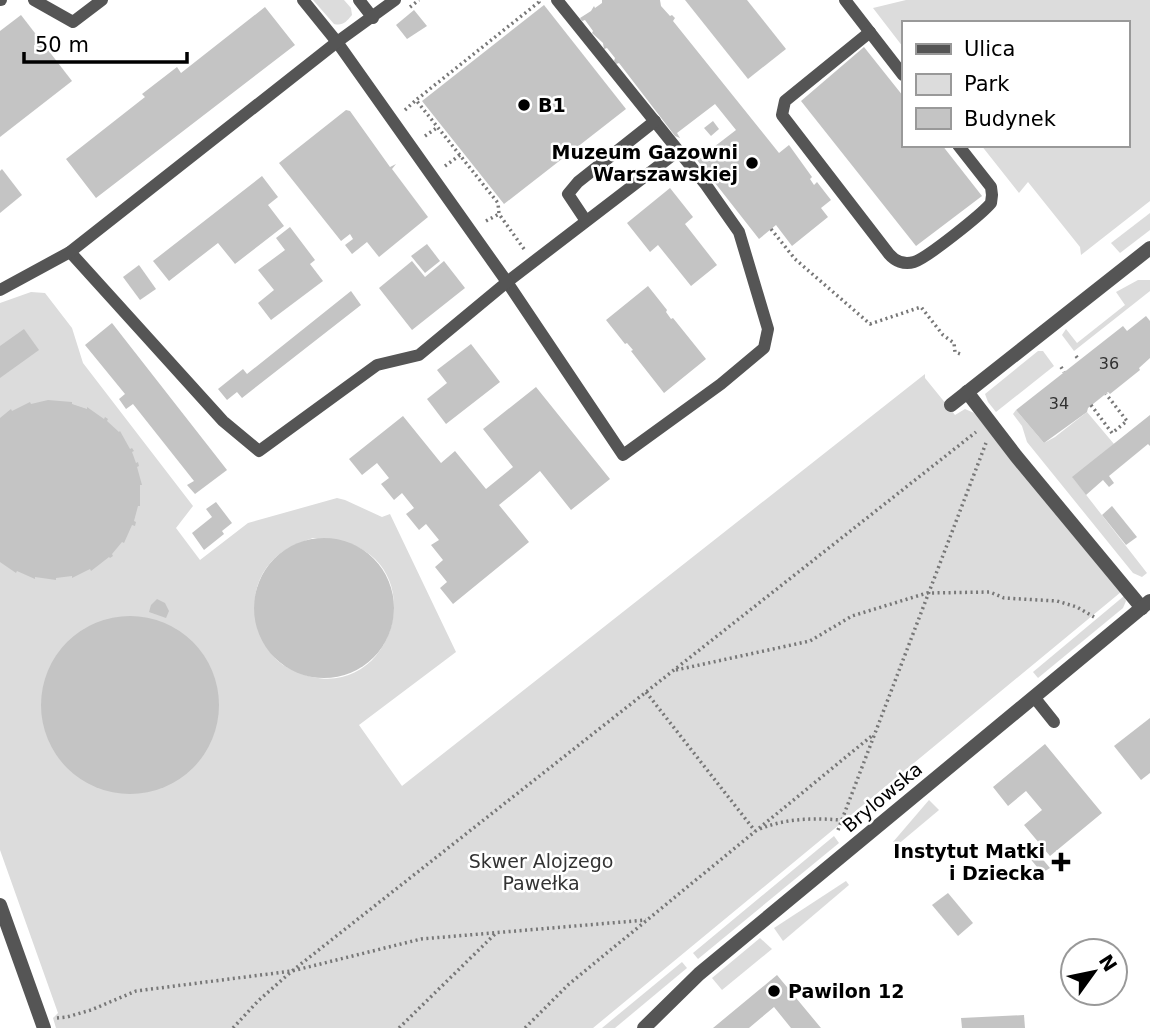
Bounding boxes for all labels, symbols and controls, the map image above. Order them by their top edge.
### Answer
scale bar [24,21,187,65]
legend [902,21,1129,147]
text: 50 m [35,33,89,57]
text: Ulica [964,37,1015,61]
text: Park [964,72,1010,96]
place label: B1 [538,94,566,116]
marker: B1 [516,97,532,113]
text: Budynek [964,107,1057,131]
place label: Muzeum Gazowni Warszawskiej [552,141,738,185]
marker: Muzeum Gazowni Warszawskiej [744,155,760,171]
house number: 36 [1099,354,1119,373]
house number: 34 [1049,394,1069,413]
street label: Brylowska [838,757,926,837]
place label: Instytut Matki i Dziecka [893,840,1045,884]
park label: Skwer Alojzego Pawełka [469,850,613,894]
marker: Instytut Matki i Dziecka [1051,852,1071,872]
north arrow [1059,937,1129,1007]
text: N [1095,950,1122,975]
place label: Pawilon 12 [788,980,904,1002]
marker: Pawilon 12 [766,983,782,999]

